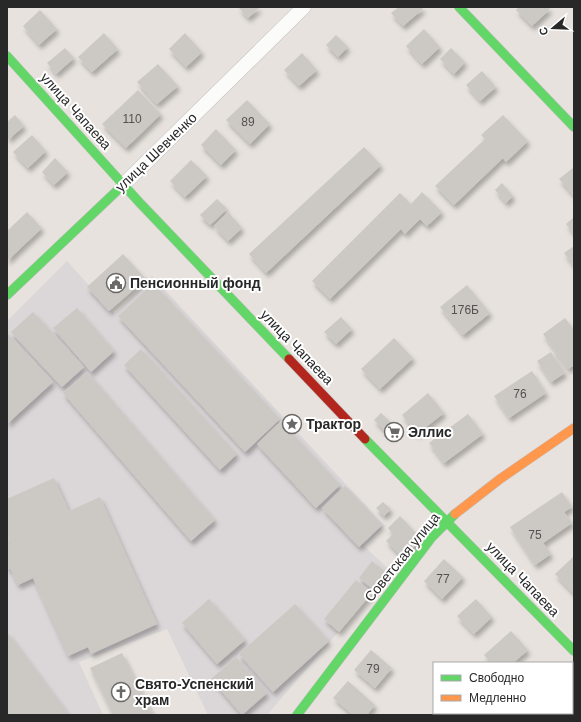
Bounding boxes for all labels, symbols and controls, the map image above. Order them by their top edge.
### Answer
north arrow [533,8,573,48]
text: С [537,25,551,37]
street label: улица Чапаева [37,69,115,153]
street label: улица Шевченко [112,109,200,195]
house number: 110 [122,112,142,126]
house number: 89 [241,115,255,129]
public building icon: Пенсионный фонд [105,272,127,294]
place label: Пенсионный фонд [130,275,261,291]
house number: 176Б [451,303,479,317]
street label: улица Чапаева [257,306,337,388]
house number: 76 [513,387,527,401]
place icon: Трактор [281,413,303,435]
place label: Трактор [306,416,361,432]
supermarket icon: Эллис [383,421,405,443]
place label: Эллис [408,424,452,440]
street label: Советская улица [361,509,443,605]
house number: 75 [528,528,542,542]
street label: улица Чапаева [483,538,563,620]
house number: 77 [436,572,450,586]
house number: 79 [366,662,380,676]
legend [433,662,573,714]
text: Свободно [469,671,524,685]
place label: Свято-Успенский храм [135,676,254,708]
church icon: Свято-Успенский храм [110,681,132,703]
text: Медленно [469,691,526,705]

